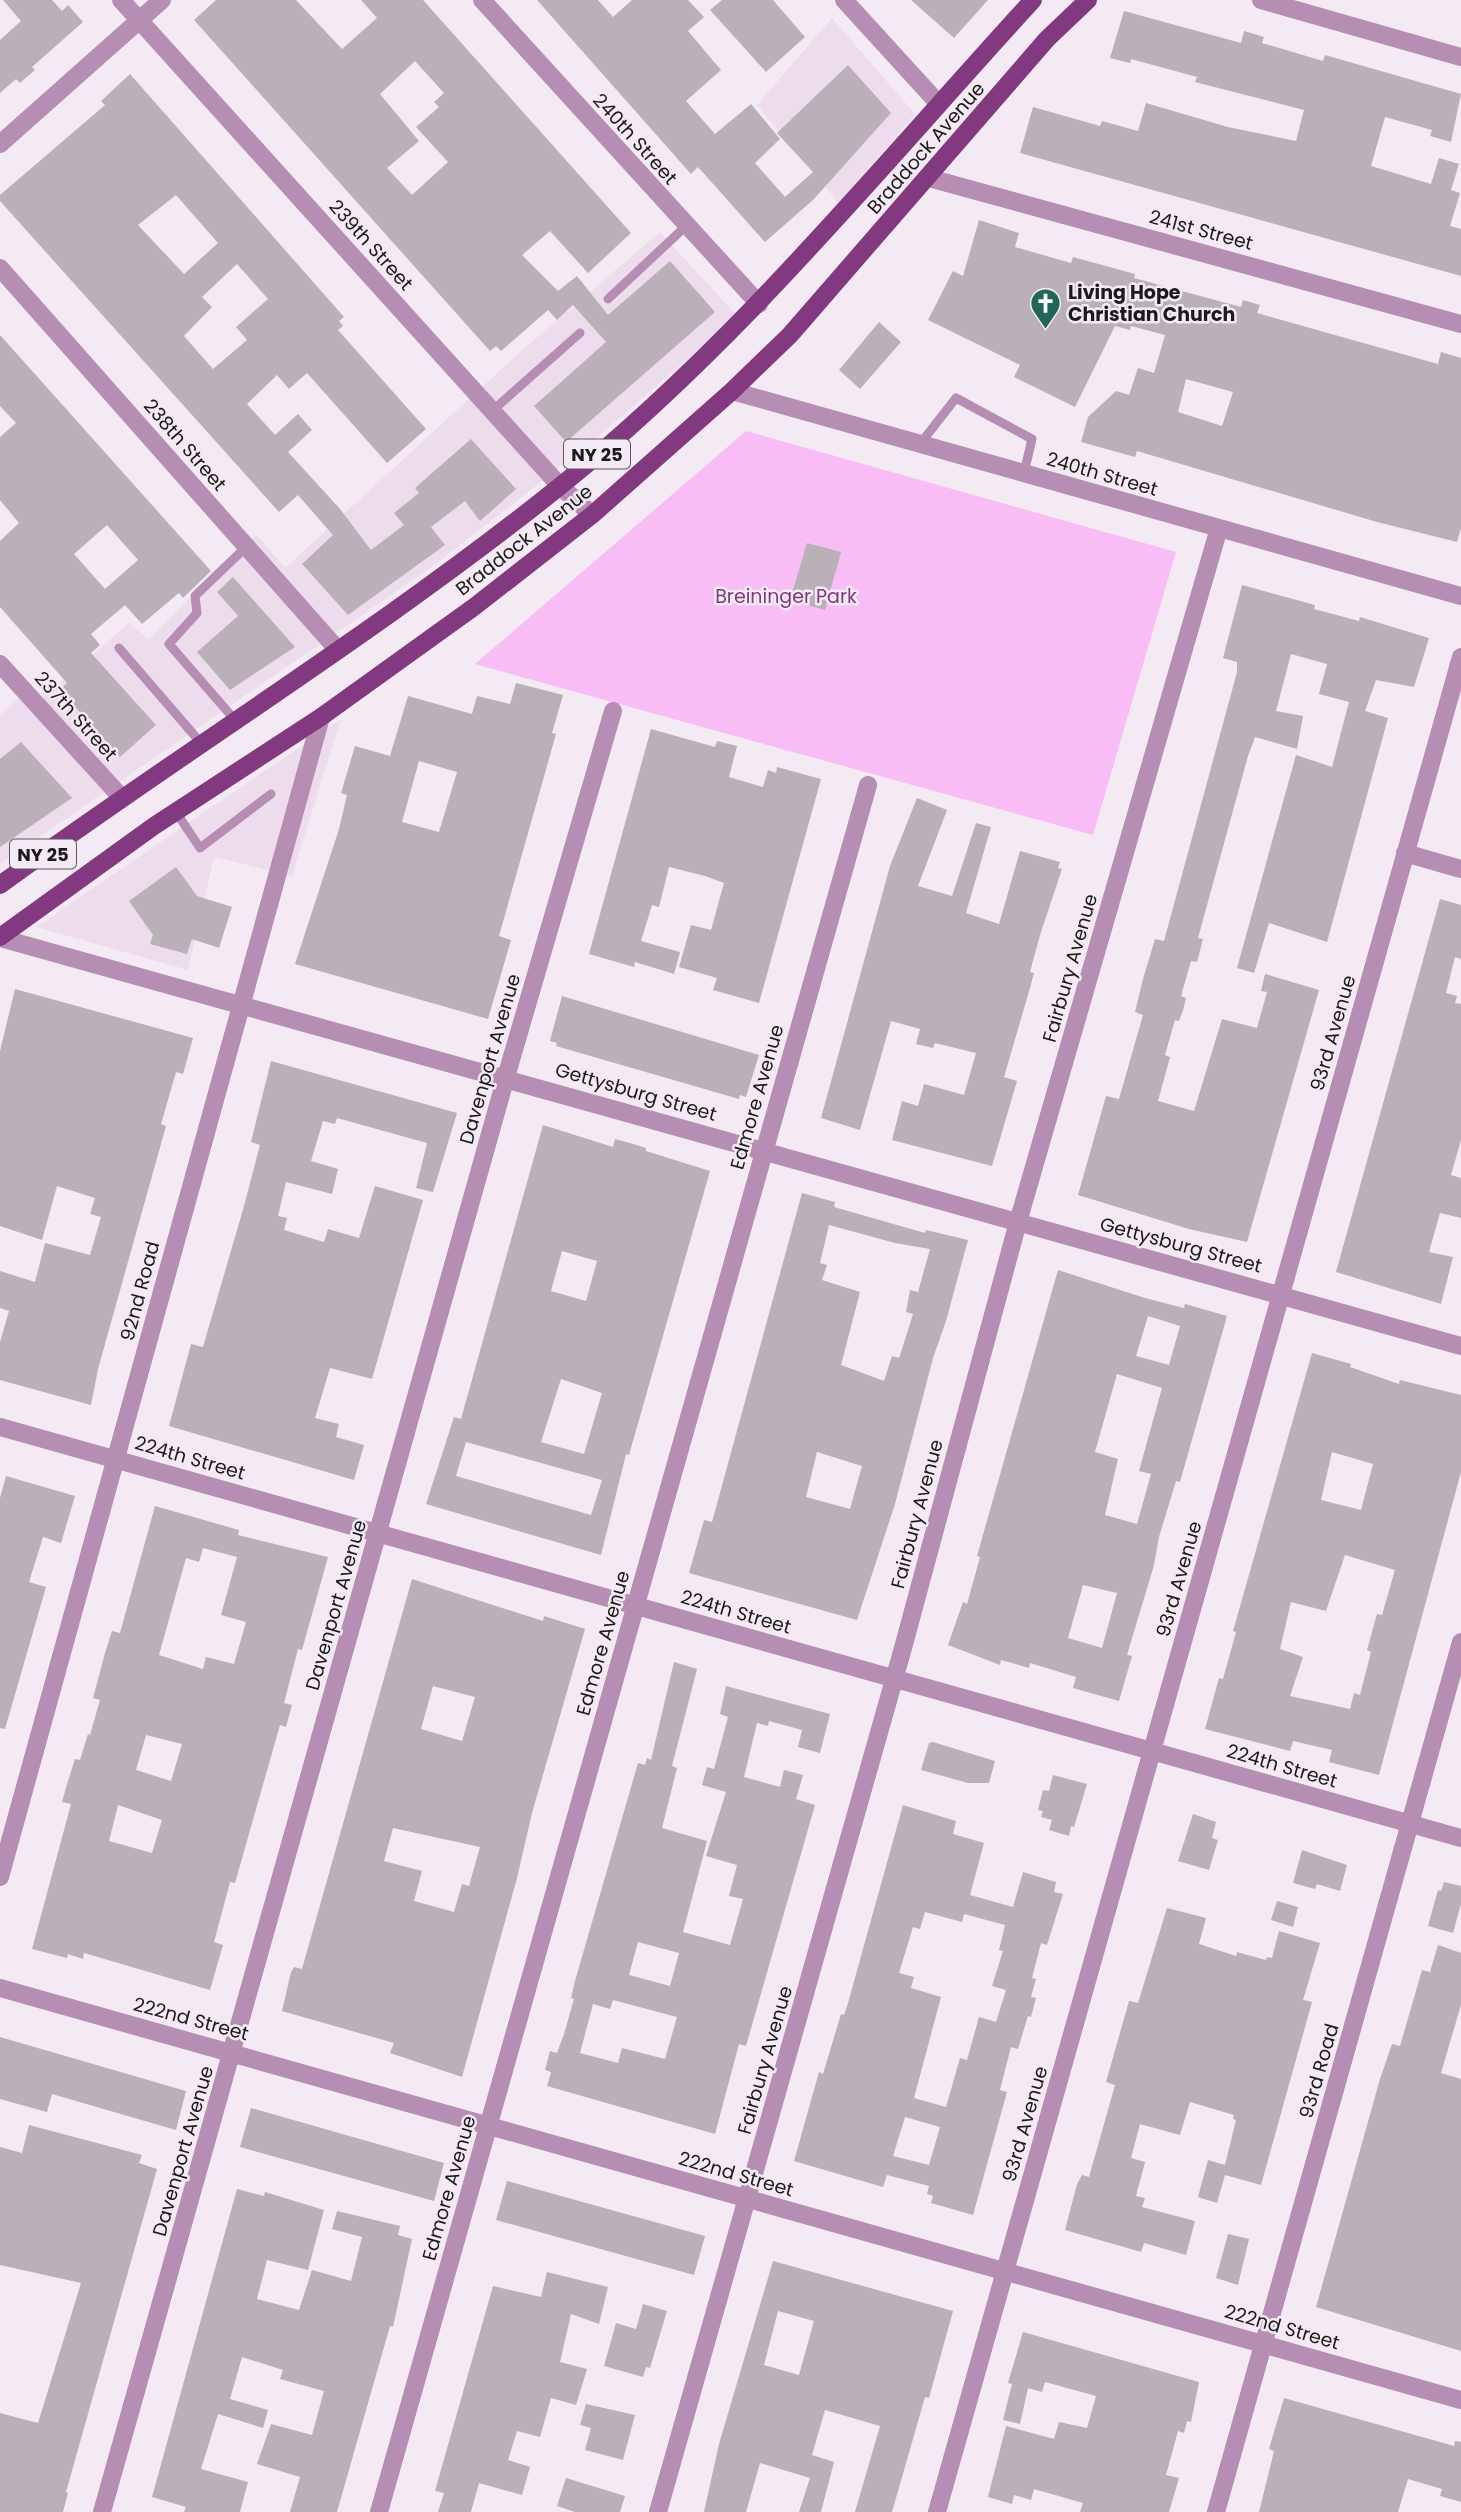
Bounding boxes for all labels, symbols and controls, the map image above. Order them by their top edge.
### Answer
street label: Braddock Avenue [861,76,991,220]
street label: 240th Street [587,87,683,191]
street label: 239th Street [323,194,419,296]
street label: 241st Street [1146,203,1256,257]
place label: Living Hope Christian Church [1068,279,1235,328]
church icon: Living Hope Christian Church [1028,286,1062,330]
street label: 238th Street [137,393,233,497]
road number: NY 25 [564,440,630,468]
street label: 240th Street [1043,445,1161,503]
street label: Braddock Avenue [450,478,598,602]
park label: Breininger Park [715,583,857,610]
street label: 237th Street [28,665,124,767]
road number: NY 25 [10,840,76,868]
street label: Fairbury Avenue [1036,891,1104,1045]
street label: Davenport Avenue [453,971,527,1147]
street label: 93rd Avenue [1304,972,1362,1094]
street label: Edmore Avenue [723,1021,791,1173]
street label: Gettysburg Street [552,1056,720,1128]
street label: Gettysburg Street [1097,1210,1265,1280]
street label: 92nd Road [114,1238,166,1344]
street label: 224th Street [132,1429,248,1487]
street label: Fairbury Avenue [884,1436,950,1592]
street label: Davenport Avenue [299,1517,373,1693]
street label: 93rd Avenue [1150,1518,1208,1640]
street label: Edmore Avenue [569,1567,637,1719]
street label: 224th Street [678,1583,794,1641]
street label: 224th Street [1224,1737,1340,1795]
street label: Fairbury Avenue [731,1983,799,2137]
street label: 222nd Street [130,1991,252,2047]
street label: 93rd Road [1293,2020,1345,2122]
street label: Davenport Avenue [146,2063,220,2239]
street label: 93rd Avenue [996,2063,1054,2185]
street label: Edmore Avenue [415,2112,483,2264]
street label: 222nd Street [675,2145,797,2203]
street label: 222nd Street [1221,2298,1343,2356]

